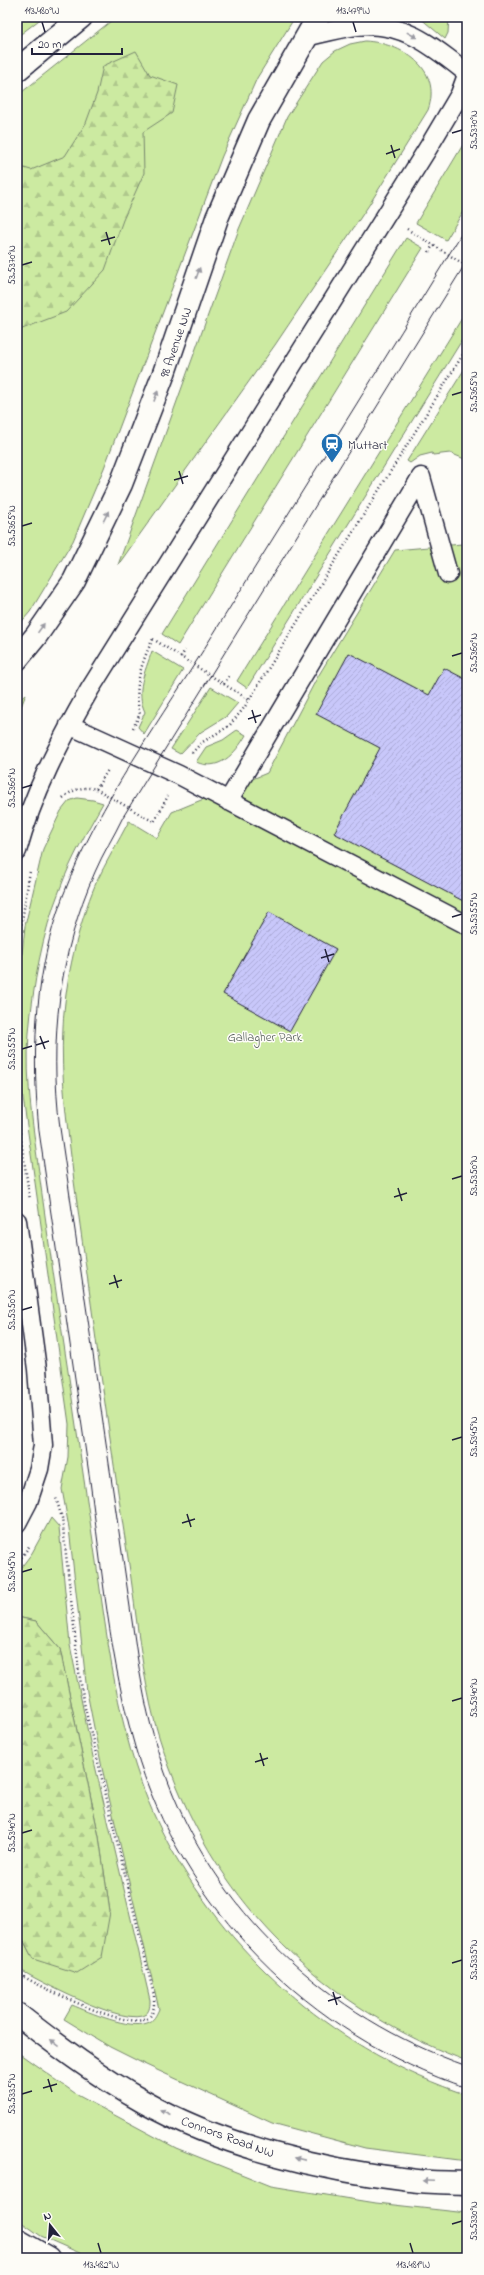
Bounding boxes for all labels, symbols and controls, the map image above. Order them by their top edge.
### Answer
text: 113.480°W [24,4,60,19]
text: 113.479°W [336,4,370,19]
scale bar [32,30,122,56]
one-way arrow [406,31,418,38]
text: 20 m [38,36,61,54]
text: 53.5370°N [467,110,482,150]
text: 53.5370°N [5,245,20,285]
one-way arrow [196,267,202,279]
street label: 98 Avenue NW [156,305,197,380]
text: 53.5365°N [467,371,482,413]
one-way arrow [153,389,159,401]
station icon: Muttart [319,431,345,464]
place label: Muttart [348,436,388,455]
text: 53.5365°N [5,505,20,547]
one-way arrow [103,510,109,521]
one-way arrow [37,623,45,633]
text: 53.5360°N [467,633,482,673]
text: 53.5360°N [5,768,20,808]
text: 53.5355°N [467,892,482,935]
text: 53.5355°N [5,1027,20,1070]
park label: Gallagher Park [228,1028,303,1048]
text: 53.5350°N [467,1155,482,1197]
text: 53.5350°N [5,1289,20,1331]
text: 53.5345°N [467,1416,482,1458]
text: 53.5345°N [5,1551,20,1593]
text: 53.5340°N [467,1678,482,1718]
text: 53.5340°N [5,1813,20,1853]
text: 53.5335°N [467,1939,482,1981]
one-way arrow [49,2039,60,2047]
text: 53.5335°N [5,2073,20,2115]
one-way arrow [159,2109,170,2115]
street label: Connors Road NW [178,2112,277,2163]
one-way arrow [294,2156,306,2162]
one-way arrow [422,2178,434,2185]
text: 53.5330°N [467,2201,482,2241]
north arrow [30,2205,70,2245]
text: N [41,2208,53,2225]
text: 113.482°W [83,2258,119,2273]
text: 113.481°W [396,2258,430,2273]

